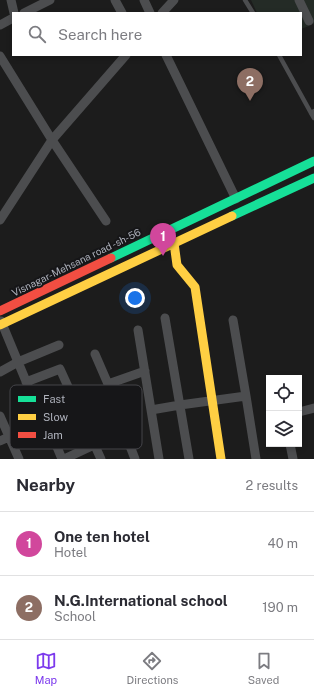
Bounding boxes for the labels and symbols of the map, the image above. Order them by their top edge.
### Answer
pin: 2 [237,68,263,101]
pin: 1 [150,223,176,256]
street label: Visnagar-Mehsana road -sh-56 [10,225,142,299]
your location [125,288,145,308]
legend [10,385,142,449]
text: Fast [43,393,65,405]
text: Slow [43,411,69,423]
text: Jam [43,429,63,441]

